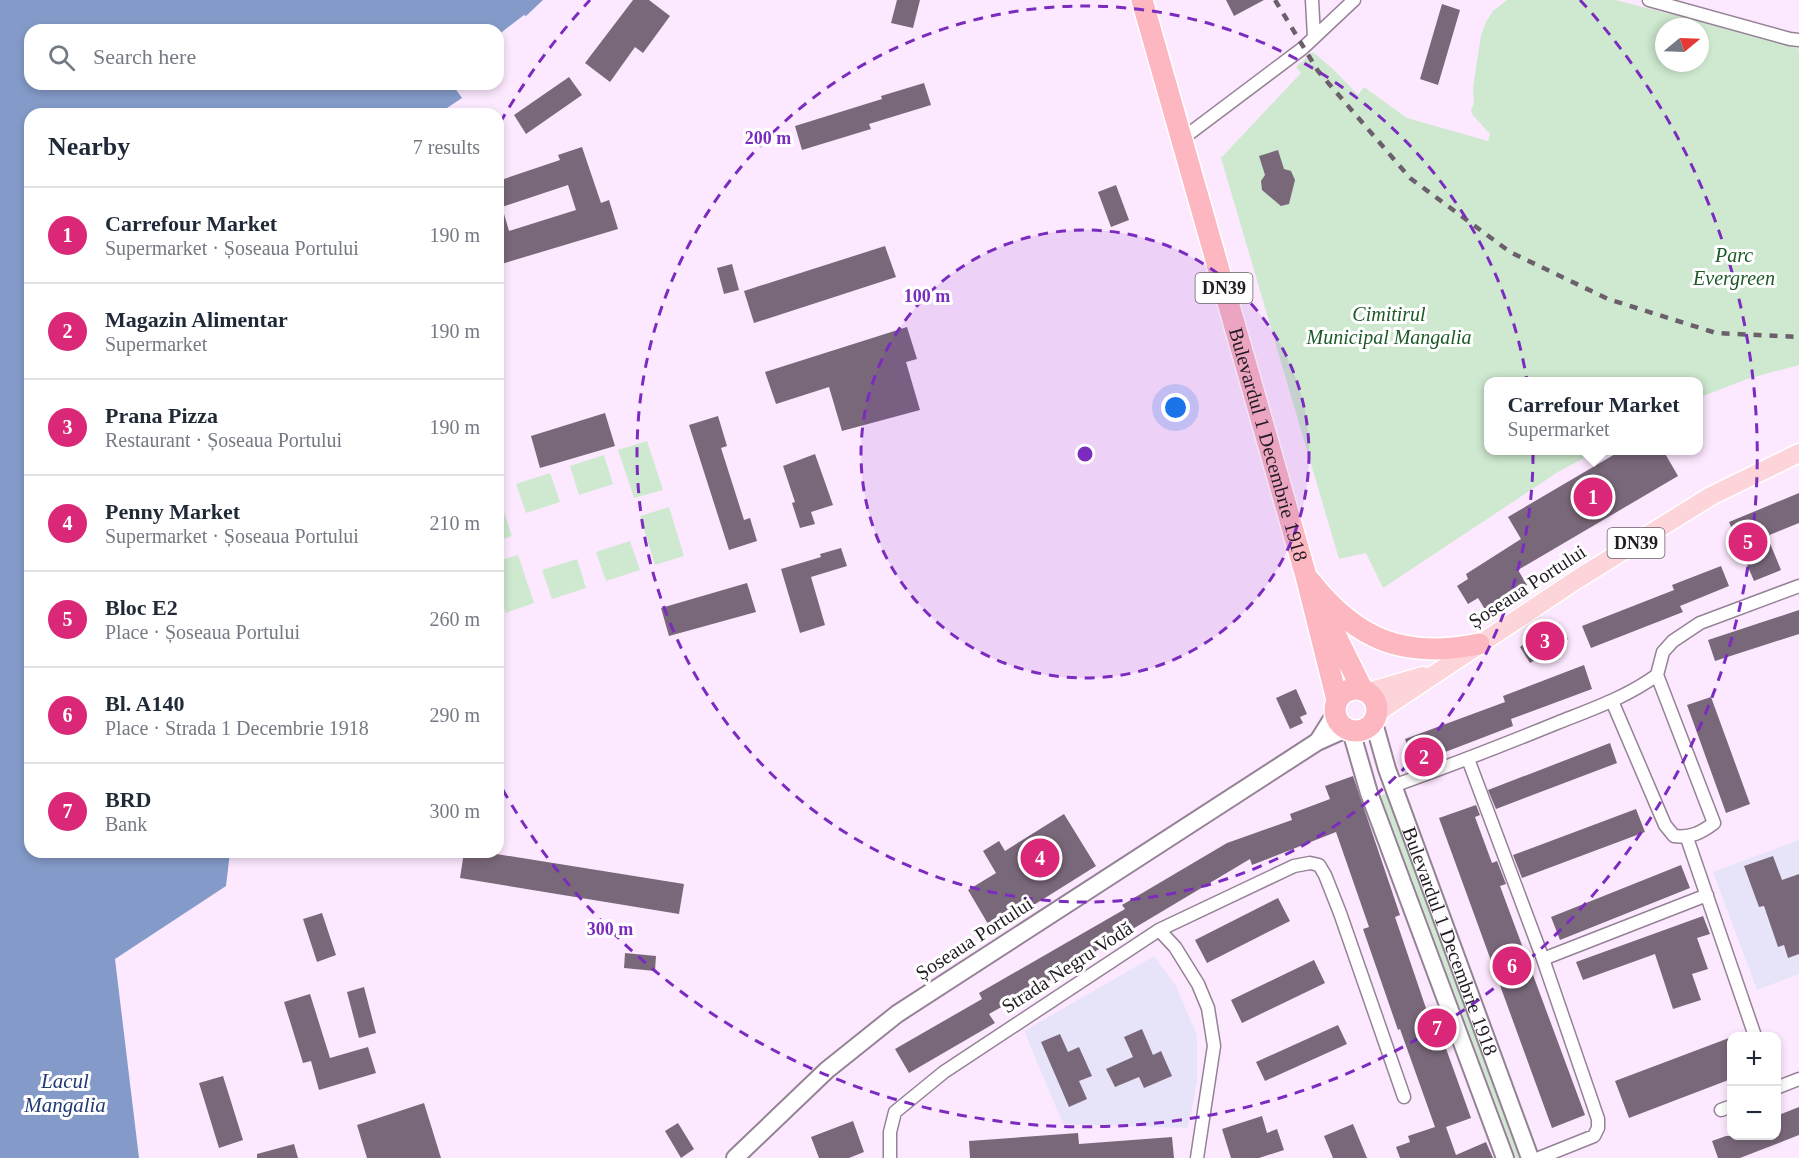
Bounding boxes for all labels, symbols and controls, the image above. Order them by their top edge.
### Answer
north arrow [1655,18,1709,72]
search box [24,24,504,90]
icon: search [45,41,78,74]
text: Search here [93,44,196,69]
text: 200 m [745,128,791,148]
text: Nearby [48,132,130,161]
text: 7 results [413,136,480,158]
text: Carrefour Market [105,211,277,236]
text: 1 [63,224,73,246]
text: 190 m [429,224,480,246]
text: Supermarket · Șoseaua Portului [105,237,359,259]
park label: Parc Evergreen [1692,244,1775,290]
road number: DN39 [1196,273,1252,303]
text: 100 m [904,286,950,306]
park label: Cimitirul Municipal Mangalia [1306,303,1471,349]
text: Magazin Alimentar [105,307,288,332]
text: 2 [63,320,73,342]
text: 190 m [429,320,480,342]
street label: Bulevardul 1 Decembrie 1918 [1225,325,1312,564]
text: Supermarket [105,333,207,355]
popup [1484,377,1703,455]
text: Carrefour Market [1507,392,1680,417]
your location [1161,393,1190,422]
text: Prana Pizza [105,403,218,428]
text: 3 [63,416,73,438]
text: 190 m [429,416,480,438]
text: Supermarket [1507,418,1610,440]
text: Restaurant · Șoseaua Portului [105,429,342,451]
centre of rings [1075,444,1095,464]
pin: 1 [1574,474,1612,520]
text: Penny Market [105,499,240,524]
text: 4 [63,512,73,534]
text: 210 m [429,512,480,534]
pin: 5 [1728,520,1768,564]
text: Supermarket · Șoseaua Portului [105,525,359,547]
road number: DN39 [1608,528,1664,558]
street label: Șoseaua Portului [1464,540,1591,633]
text: Bloc E2 [105,595,178,620]
text: 5 [63,608,73,630]
text: 260 m [429,608,480,630]
pin: 3 [1526,618,1564,664]
text: Place · Șoseaua Portului [105,621,300,643]
text: Bl. A140 [105,691,184,716]
text: 6 [63,704,73,726]
text: 290 m [429,704,480,726]
text: Place · Strada 1 Decembrie 1918 [105,717,369,739]
pin: 2 [1404,734,1444,780]
text: BRD [105,787,151,812]
text: 7 [63,800,73,822]
text: 300 m [429,800,480,822]
text: Bank [105,813,147,835]
street label: Bulevardul 1 Decembrie 1918 [1398,824,1502,1058]
pin: 4 [1020,836,1060,880]
street label: Șoseaua Portului [911,892,1038,985]
street label: Strada Negru Vodă [997,916,1137,1018]
text: 300 m [587,919,633,939]
pin: 6 [1492,944,1532,988]
pin: 7 [1418,1006,1456,1050]
map controls [1727,1032,1781,1140]
button: + [1727,1032,1781,1086]
water label: Lacul Mangalia [23,1069,106,1117]
button: − [1727,1086,1781,1140]

